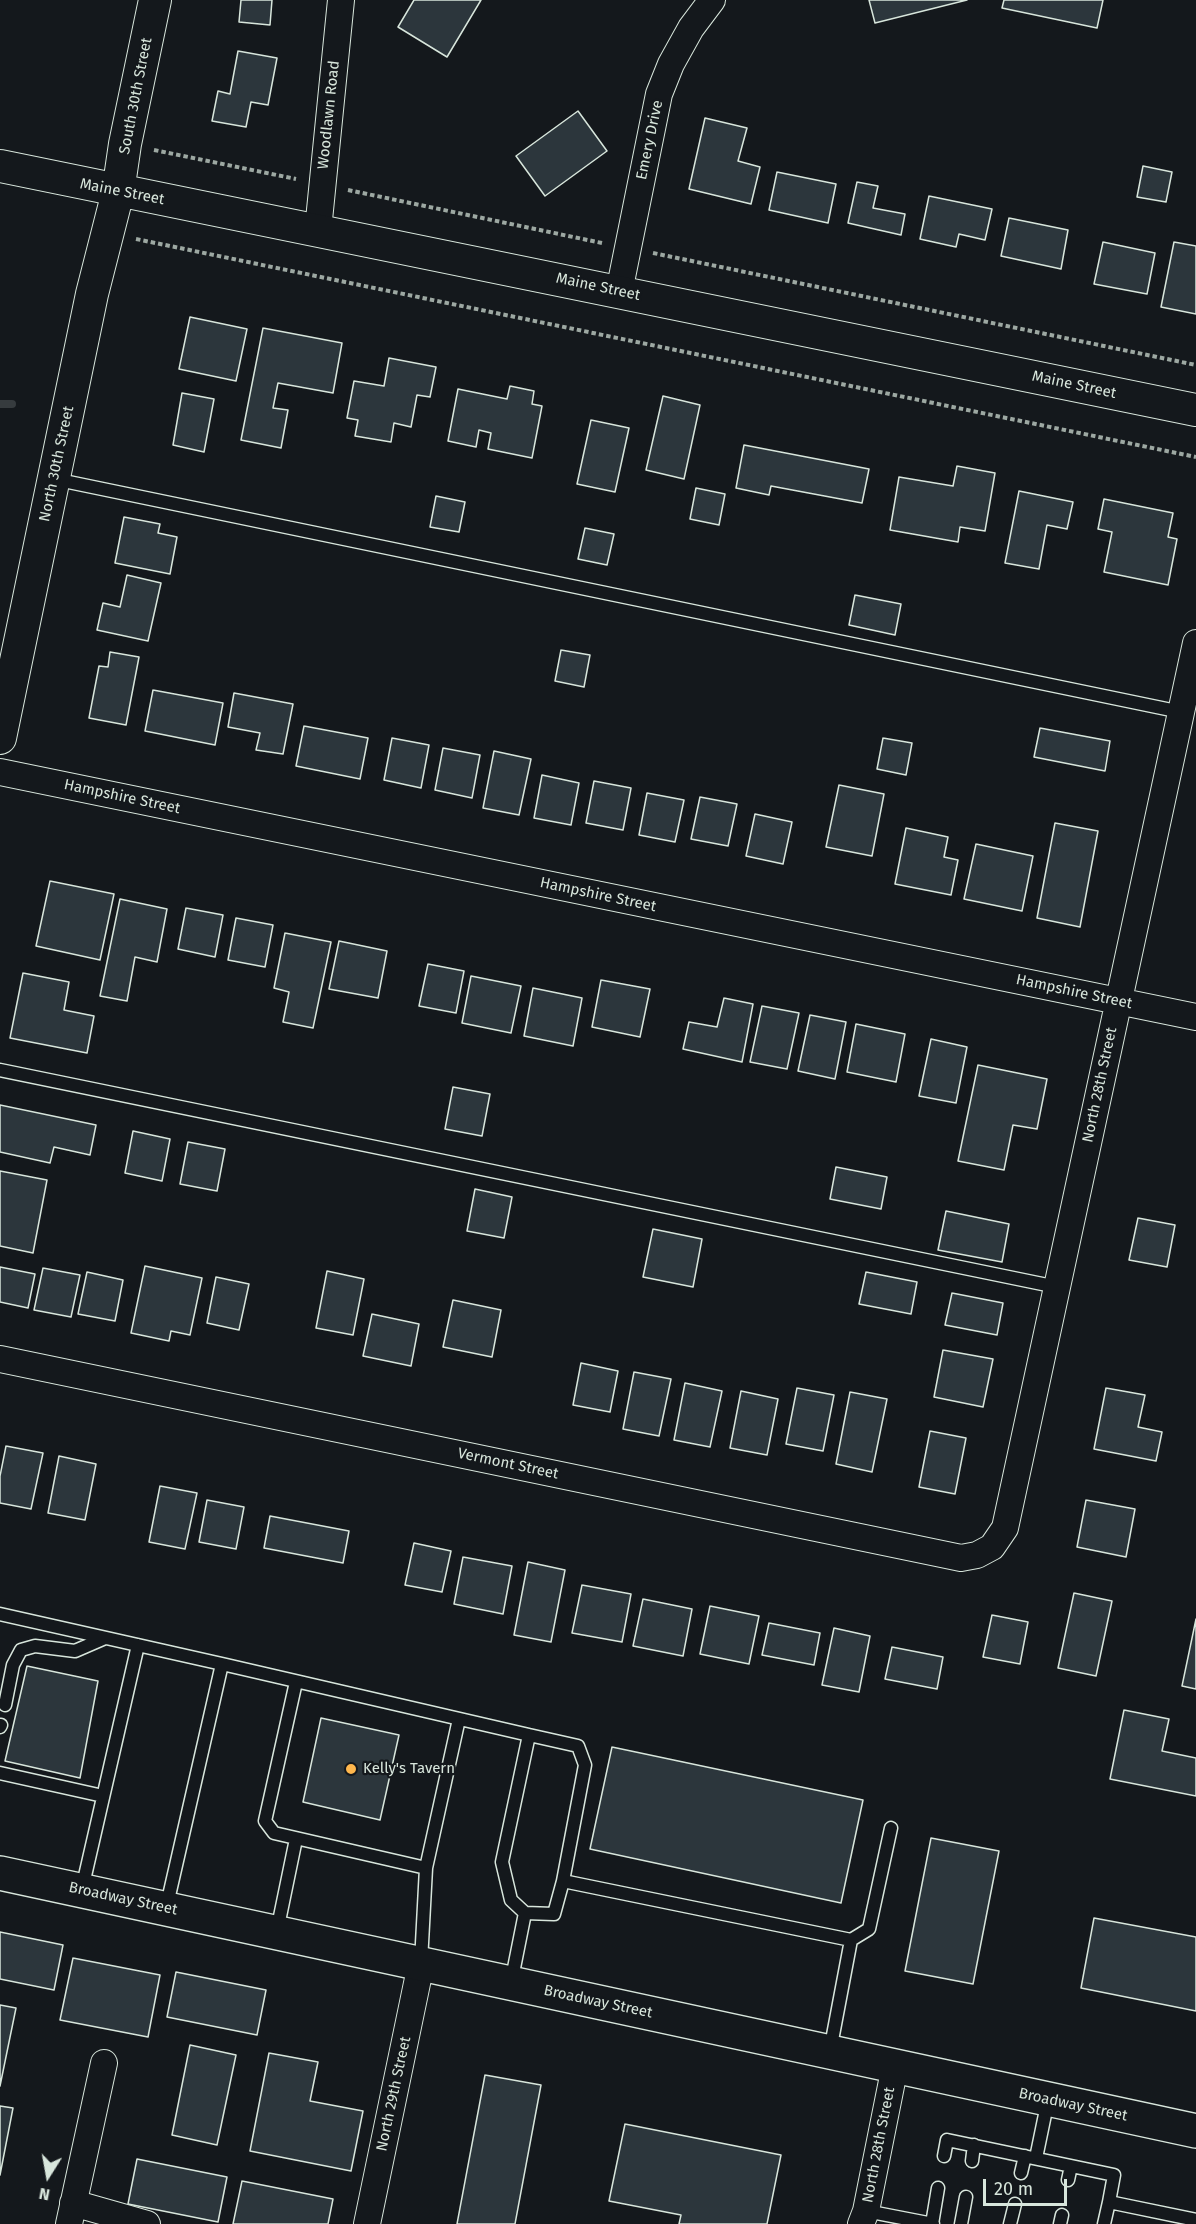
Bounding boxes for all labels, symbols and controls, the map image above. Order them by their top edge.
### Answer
street label: South 30th Street [116,36,156,156]
street label: Woodlawn Road [314,60,344,170]
street label: Emery Drive [633,98,667,182]
street label: Maine Street [78,175,166,209]
street label: Maine Street [554,269,642,305]
street label: Maine Street [1030,367,1118,403]
street label: North 30th Street [36,405,78,523]
street label: Hampshire Street [62,776,182,818]
street label: Hampshire Street [538,874,658,916]
street label: Hampshire Street [1014,971,1134,1013]
street label: North 28th Street [1079,1026,1121,1144]
street label: Vermont Street [456,1445,560,1483]
place label: Kelly's Tavern [363,1760,455,1778]
marker: Kelly's Tavern [344,1762,358,1776]
street label: Broadway Street [67,1879,179,1919]
street label: Broadway Street [542,1982,654,2022]
street label: North 29th Street [373,2035,415,2153]
street label: Broadway Street [1017,2085,1129,2125]
street label: North 28th Street [859,2086,899,2204]
north arrow [18,2146,78,2206]
scale bar [986,2167,1070,2205]
text: 20 m [994,2178,1033,2200]
text: N [37,2184,51,2204]

